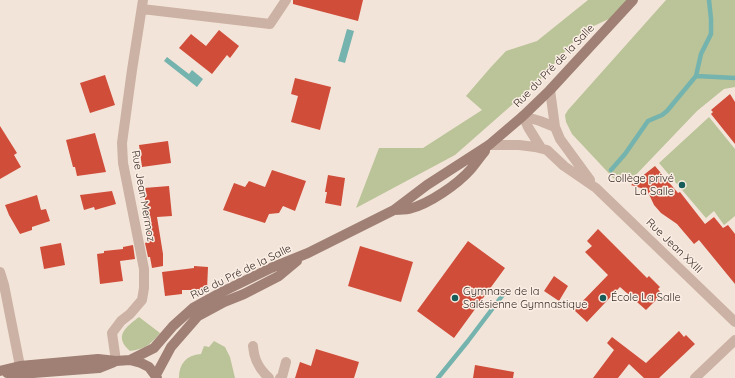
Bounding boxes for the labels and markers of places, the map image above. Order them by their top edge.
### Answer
place label: Collège privé La Salle [608,172,674,198]
marker: Collège privé La Salle [677,180,687,190]
place label: Gymnase de la Salésienne Gymnastique [463,285,587,311]
place label: École La Salle [611,291,681,305]
marker: Gymnase de la Salésienne Gymnastique [450,293,460,303]
marker: École La Salle [598,293,608,303]

